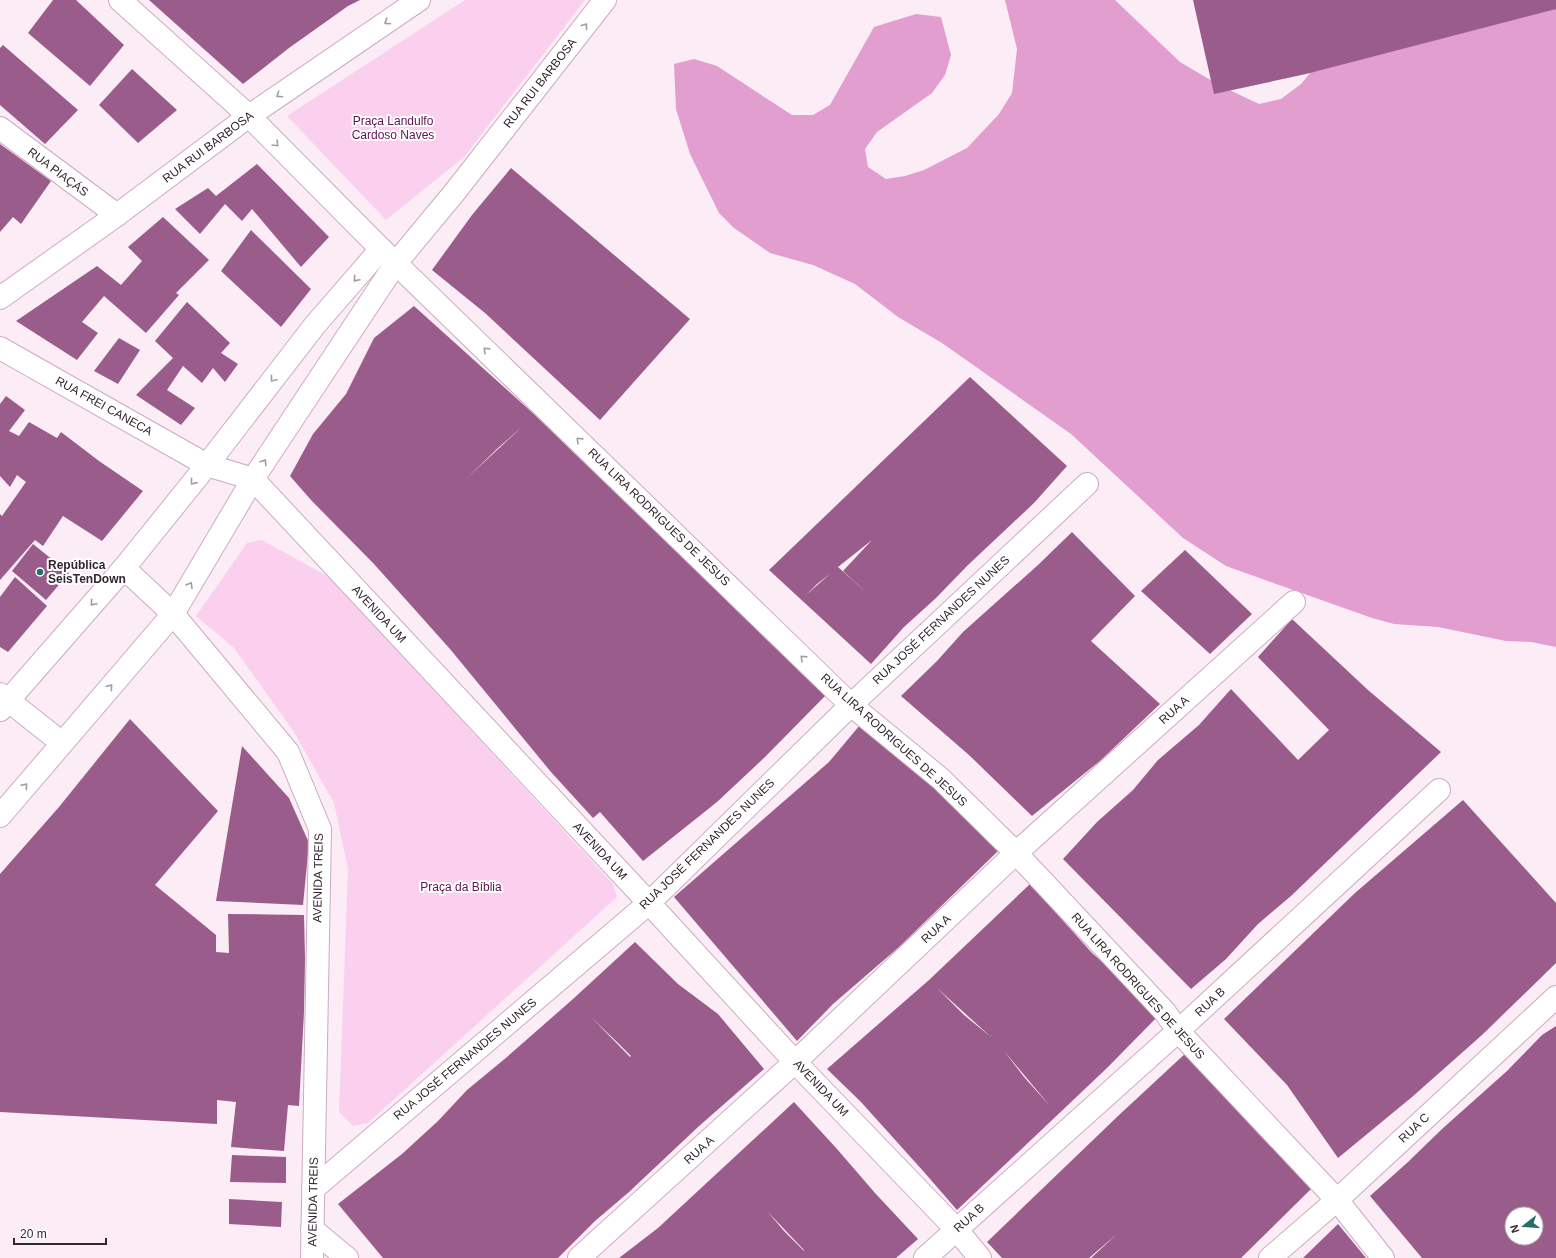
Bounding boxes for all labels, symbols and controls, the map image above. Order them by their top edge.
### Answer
one-way arrow [384,17,391,25]
one-way arrow [580,23,587,30]
street label: RUA RUI BARBOSA [501,35,579,131]
one-way arrow [277,90,284,97]
street label: RUA RUI BARBOSA [160,108,256,186]
park label: Praça Landulfo Cardoso Naves [352,114,434,142]
one-way arrow [271,139,279,147]
street label: RUA PIAÇÁS [25,144,92,199]
one-way arrow [353,274,360,281]
one-way arrow [483,347,491,355]
street label: RUA FREI CANECA [53,374,155,438]
one-way arrow [271,375,278,382]
one-way arrow [576,437,584,445]
street label: RUA LIRA RODRIGUES DE JESUS [585,445,733,589]
one-way arrow [259,459,267,466]
one-way arrow [191,477,198,484]
street label: RUA JOSÉ FERNANDES NUNES [869,552,1012,687]
place label: República SeisTenDown [48,558,126,586]
marker: República SeisTenDown [35,567,45,577]
one-way arrow [185,582,192,589]
street label: AVENIDA UM [349,582,409,646]
one-way arrow [90,598,97,606]
one-way arrow [800,655,808,662]
street label: RUA LIRA RODRIGUES DE JESUS [818,671,970,809]
one-way arrow [105,685,112,692]
street label: RUA A [1156,693,1192,727]
street label: RUA JOSÉ FERNANDES NUNES [636,775,777,912]
one-way arrow [21,783,28,791]
street label: AVENIDA UM [570,819,630,883]
street label: AVENIDA TREIS [310,833,326,923]
park label: Praça da Bíblia [420,880,502,894]
street label: RUA LIRA RODRIGUES DE JESUS [1069,910,1207,1062]
street label: RUA A [918,912,954,946]
street label: RUA B [1192,985,1228,1019]
street label: RUA JOSÉ FERNANDES NUNES [390,994,539,1123]
street label: AVENIDA UM [791,1057,851,1119]
street label: RUA C [1396,1110,1432,1146]
street label: RUA A [681,1133,717,1167]
street label: AVENIDA TREIS [305,1157,321,1247]
street label: RUA B [951,1201,987,1235]
north arrow [1504,1206,1544,1246]
scale bar [14,1220,106,1246]
text: N [1508,1223,1521,1234]
text: 20 m [20,1227,47,1241]

